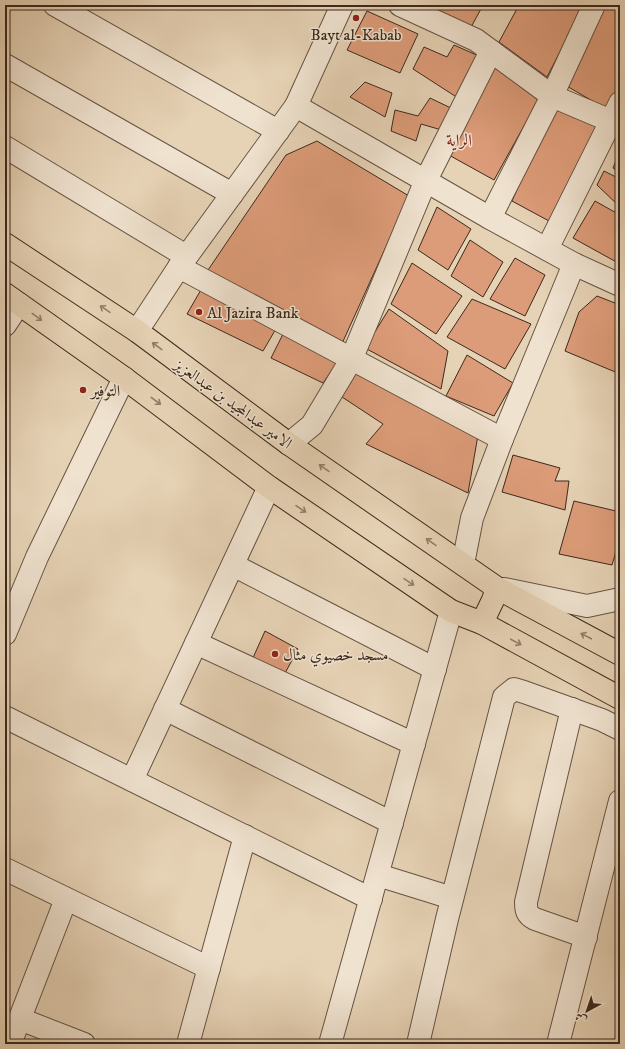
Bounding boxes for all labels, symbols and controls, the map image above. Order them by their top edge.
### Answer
marker: Bayt al-Kabab [351,13,361,23]
place label: Bayt al-Kabab [311,25,401,45]
district label: الراية [446,130,472,152]
place label: Al Jazira Bank [207,303,299,323]
one-way arrow [99,305,110,313]
marker: Al Jazira Bank [194,307,204,317]
one-way arrow [31,313,42,321]
one-way arrow [151,341,162,350]
street label: الامير عبدالمجيد بن عبدالعزيز [169,353,296,453]
place label: التوفير [89,381,120,401]
marker: التوفير [78,385,88,395]
one-way arrow [150,397,161,405]
one-way arrow [319,464,330,472]
one-way arrow [296,504,307,513]
one-way arrow [425,538,436,546]
one-way arrow [403,578,414,586]
one-way arrow [580,631,592,639]
one-way arrow [510,638,522,646]
place label: مسجد خصيوي مثال [283,645,388,667]
marker: مسجد خصيوي مثال [270,649,280,659]
north arrow [567,991,607,1031]
text: ش [572,1009,590,1027]

